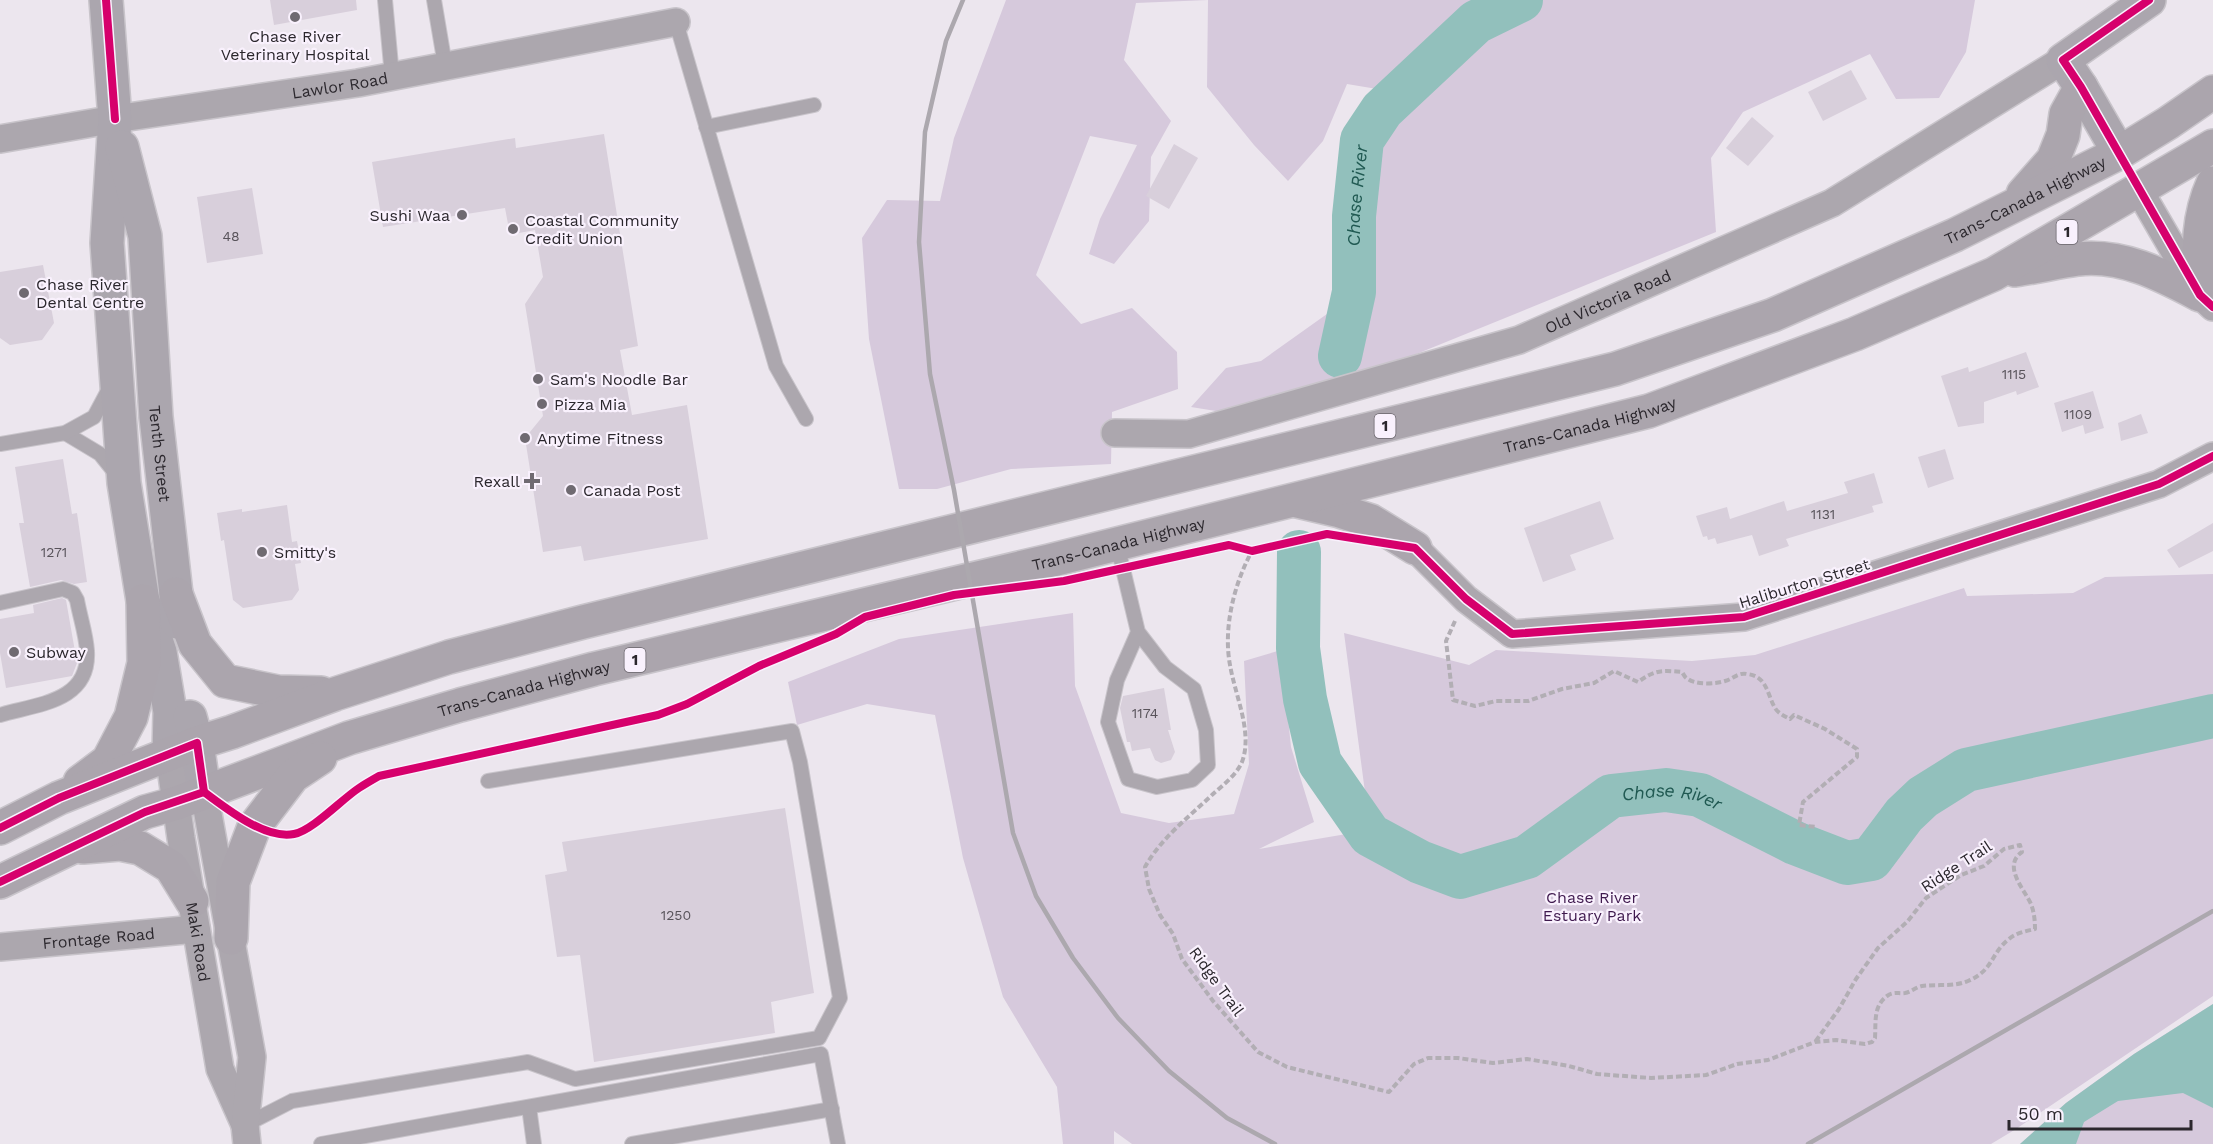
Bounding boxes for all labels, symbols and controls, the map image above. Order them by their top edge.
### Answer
marker: Chase River Veterinary Hospital [288,10,302,24]
place label: Chase River Veterinary Hospital [221,27,369,64]
street label: Lawlor Road [290,68,390,103]
water label: Chase River [1343,143,1372,246]
street label: Trans-Canada Highway [1941,152,2110,249]
place label: Sushi Waa [369,206,450,225]
marker: Sushi Waa [455,208,469,222]
place label: Coastal Community Credit Union [525,211,679,248]
road number: 1 [2056,220,2078,244]
marker: Coastal Community Credit Union [506,222,520,236]
house number: 48 [222,228,240,244]
street label: Old Victoria Road [1542,266,1674,338]
place label: Chase River Dental Centre [36,275,144,312]
marker: Chase River Dental Centre [17,286,31,300]
house number: 1115 [2002,366,2026,382]
place label: Sam's Noodle Bar [550,370,688,389]
marker: Sam's Noodle Bar [531,372,545,386]
street label: Trans-Canada Highway [1501,392,1680,457]
place label: Pizza Mia [554,395,626,414]
marker: Pizza Mia [535,397,549,411]
street label: Tenth Street [145,405,175,503]
house number: 1109 [2064,406,2092,422]
road number: 1 [1374,414,1396,438]
place label: Anytime Fitness [537,429,663,448]
marker: Anytime Fitness [518,431,532,445]
place label: Rexall [474,472,520,491]
marker: Rexall [525,474,539,488]
place label: Canada Post [583,481,681,500]
marker: Canada Post [564,483,578,497]
house number: 1131 [1811,506,1835,522]
street label: Trans-Canada Highway [1030,513,1208,575]
place label: Smitty's [274,543,336,562]
house number: 1271 [41,544,67,560]
marker: Smitty's [255,545,269,559]
street label: Haliburton Street [1737,554,1872,612]
place label: Subway [26,643,87,662]
marker: Subway [7,645,21,659]
road number: 1 [624,648,646,672]
street label: Trans-Canada Highway [435,656,613,721]
house number: 1174 [1132,705,1158,721]
water label: Chase River [1621,779,1726,815]
street label: Ridge Trail [1917,836,1995,896]
park label: Chase River Estuary Park [1543,888,1641,925]
street label: Maki Road [182,900,214,983]
house number: 1250 [661,907,691,923]
street label: Frontage Road [42,924,156,953]
street label: Ridge Trail [1185,943,1248,1020]
scale bar [2009,1093,2190,1131]
text: 50 m [2018,1103,2063,1124]

